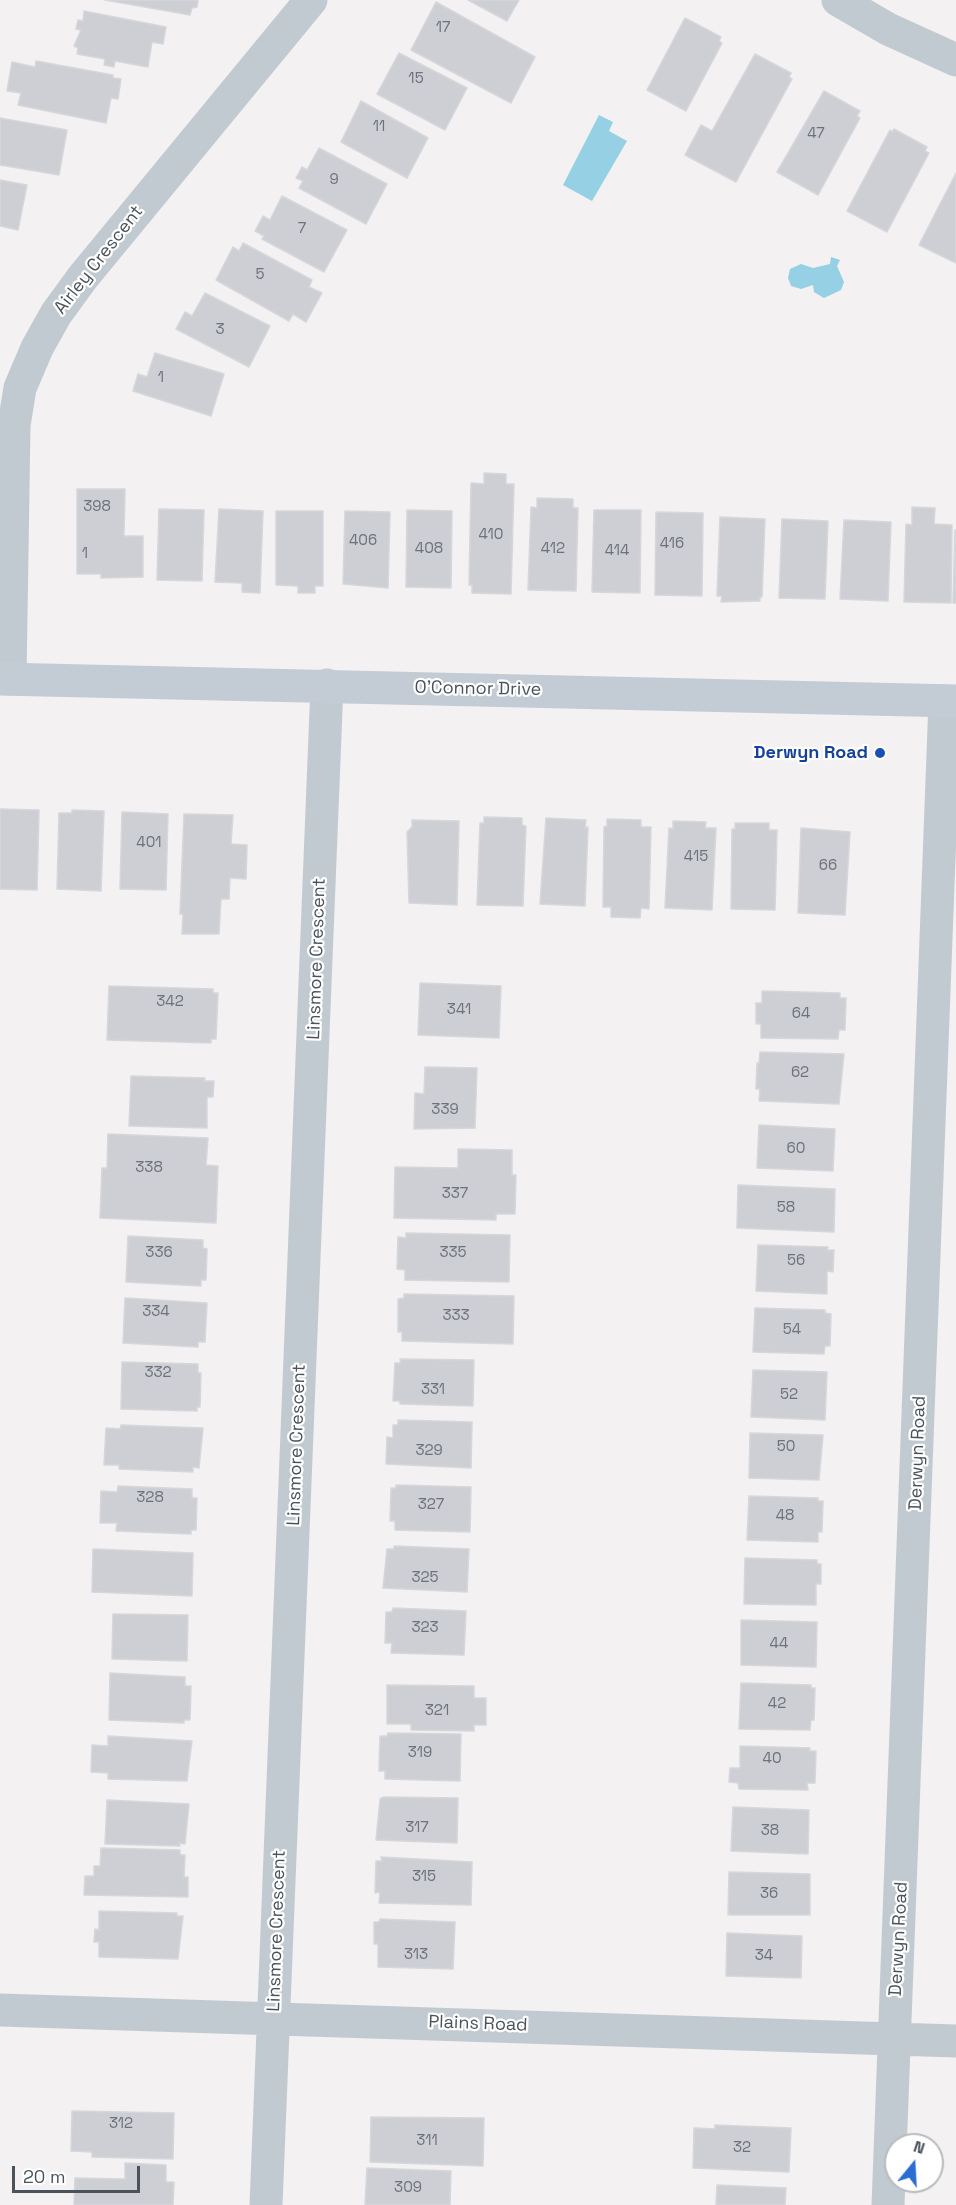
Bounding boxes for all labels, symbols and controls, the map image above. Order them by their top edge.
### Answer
house number: 17 [436,19,450,37]
house number: 15 [408,70,424,88]
house number: 11 [373,118,385,136]
house number: 47 [807,125,825,143]
house number: 9 [329,171,339,189]
street label: Airley Crescent [50,201,148,319]
house number: 7 [298,220,306,238]
house number: 5 [256,266,264,284]
house number: 3 [215,321,225,339]
house number: 1 [158,369,164,387]
house number: 398 [83,498,111,516]
house number: 410 [479,526,503,544]
house number: 406 [349,532,377,550]
house number: 416 [660,535,684,553]
house number: 408 [415,540,443,558]
house number: 412 [541,540,565,558]
house number: 414 [605,542,629,560]
house number: 1 [82,545,88,563]
street label: O'Connor Drive [415,677,541,701]
place label: Derwyn Road [754,742,868,764]
marker: Derwyn Road [873,746,887,760]
house number: 401 [136,834,162,852]
house number: 415 [684,848,708,866]
house number: 66 [819,857,837,875]
street label: Linsmore Crescent [303,878,331,1040]
house number: 342 [156,993,184,1011]
house number: 341 [447,1001,471,1019]
house number: 64 [792,1005,810,1023]
house number: 62 [791,1064,809,1082]
house number: 339 [431,1101,459,1119]
house number: 60 [787,1140,805,1158]
house number: 338 [135,1159,163,1177]
house number: 337 [442,1185,468,1203]
house number: 58 [777,1199,795,1217]
house number: 336 [145,1244,173,1262]
house number: 335 [439,1244,467,1262]
house number: 56 [787,1252,805,1270]
house number: 334 [142,1303,170,1321]
house number: 333 [442,1307,470,1325]
house number: 54 [783,1321,801,1339]
house number: 332 [144,1364,172,1382]
street label: Linsmore Crescent [283,1364,311,1526]
house number: 331 [421,1381,445,1399]
house number: 52 [780,1386,798,1404]
street label: Derwyn Road [905,1395,931,1511]
house number: 50 [777,1438,795,1456]
house number: 329 [415,1442,443,1460]
house number: 328 [136,1489,164,1507]
house number: 327 [418,1496,444,1514]
house number: 48 [776,1507,794,1525]
house number: 325 [411,1569,439,1587]
house number: 323 [411,1619,439,1637]
house number: 44 [770,1635,788,1653]
house number: 42 [768,1695,786,1713]
house number: 321 [425,1702,449,1720]
house number: 319 [408,1744,432,1762]
house number: 40 [763,1750,781,1768]
house number: 317 [405,1819,429,1837]
house number: 38 [761,1822,779,1840]
street label: Linsmore Crescent [263,1850,291,2012]
house number: 315 [412,1868,436,1886]
street label: Derwyn Road [885,1881,913,1997]
house number: 36 [760,1885,778,1903]
house number: 313 [404,1946,428,1964]
house number: 34 [755,1947,773,1965]
street label: Plains Road [428,2011,528,2037]
house number: 312 [109,2115,133,2133]
house number: 311 [416,2132,438,2150]
north arrow [884,2133,944,2193]
text: N [911,2136,927,2159]
house number: 32 [733,2139,751,2157]
scale bar [15,2154,142,2192]
text: 20 m [23,2165,66,2188]
house number: 309 [394,2179,422,2197]

